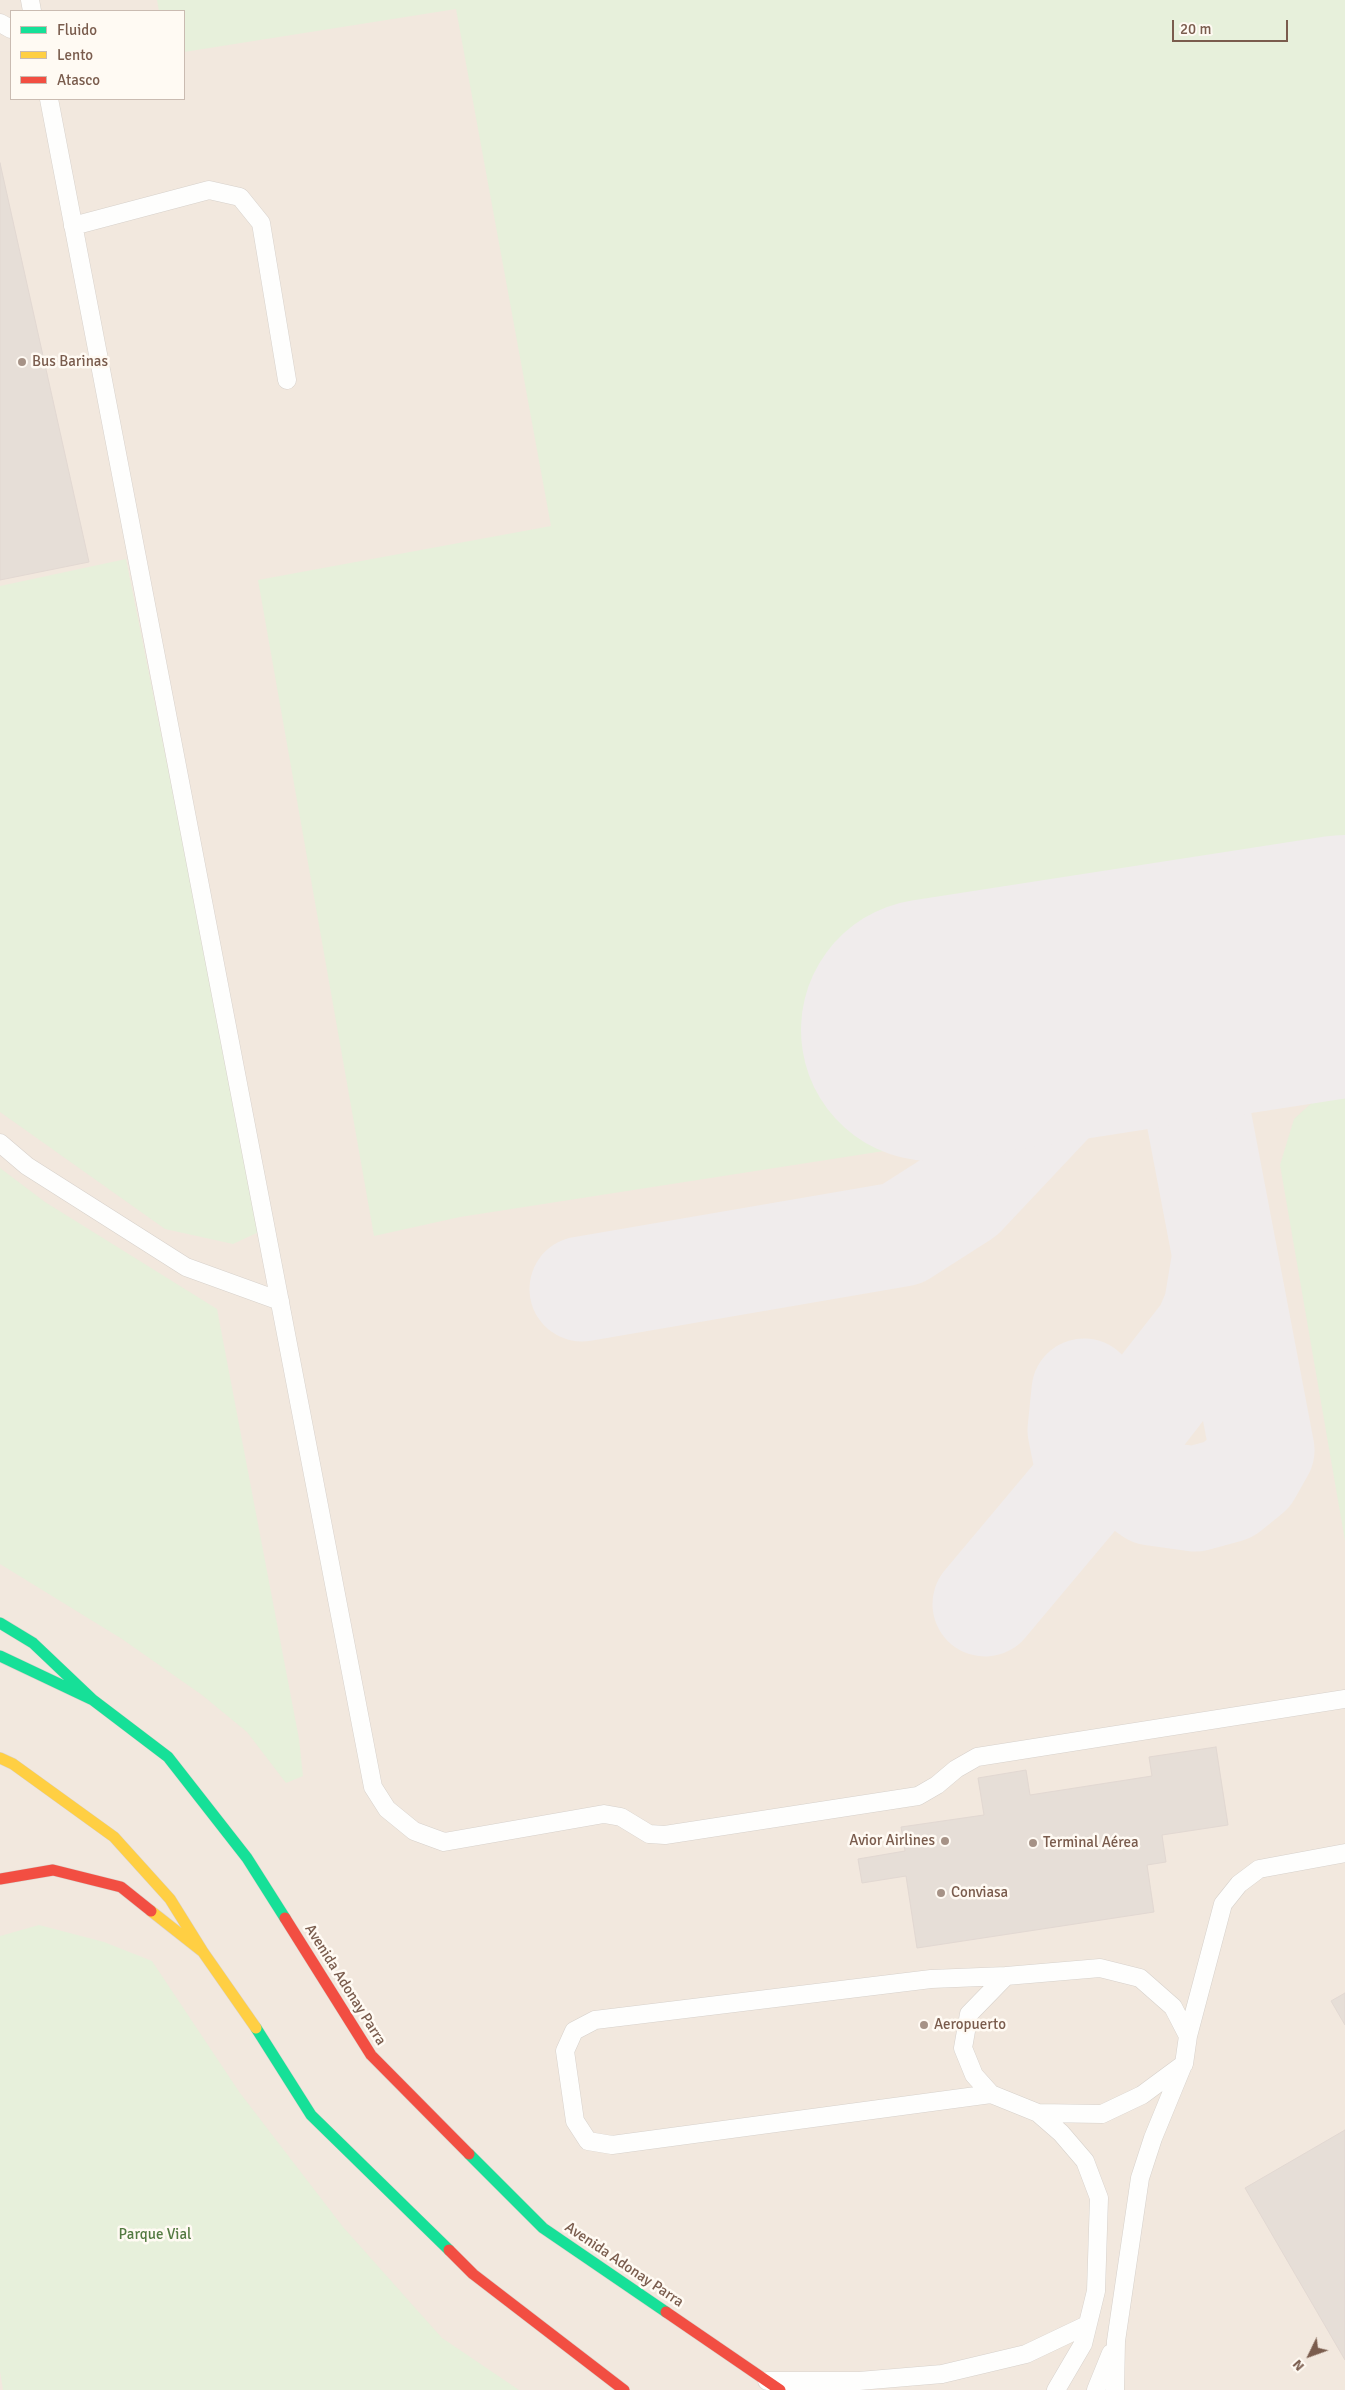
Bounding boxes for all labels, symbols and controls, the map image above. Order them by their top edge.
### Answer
legend [10,10,185,100]
scale bar [1175,10,1291,42]
text: 20 m [1180,20,1211,38]
text: Fluido [57,21,97,39]
text: Lento [57,46,93,64]
text: Atasco [57,71,100,89]
place label: Bus Barinas [32,353,108,371]
marker: Bus Barinas [16,356,28,368]
place label: Avior Airlines [849,1832,935,1850]
place label: Terminal Aérea [1043,1834,1139,1852]
marker: Avior Airlines [939,1835,951,1847]
marker: Terminal Aérea [1027,1837,1039,1849]
place label: Conviasa [951,1884,1008,1902]
marker: Conviasa [935,1887,947,1899]
street label: Avenida Adonay Parra [300,1921,390,2049]
place label: Aeropuerto [934,2016,1006,2034]
marker: Aeropuerto [918,2019,930,2031]
street label: Avenida Adonay Parra [561,2219,687,2311]
park label: Parque Vial [119,2226,191,2244]
north arrow [1285,2330,1335,2380]
text: N [1289,2356,1308,2375]

